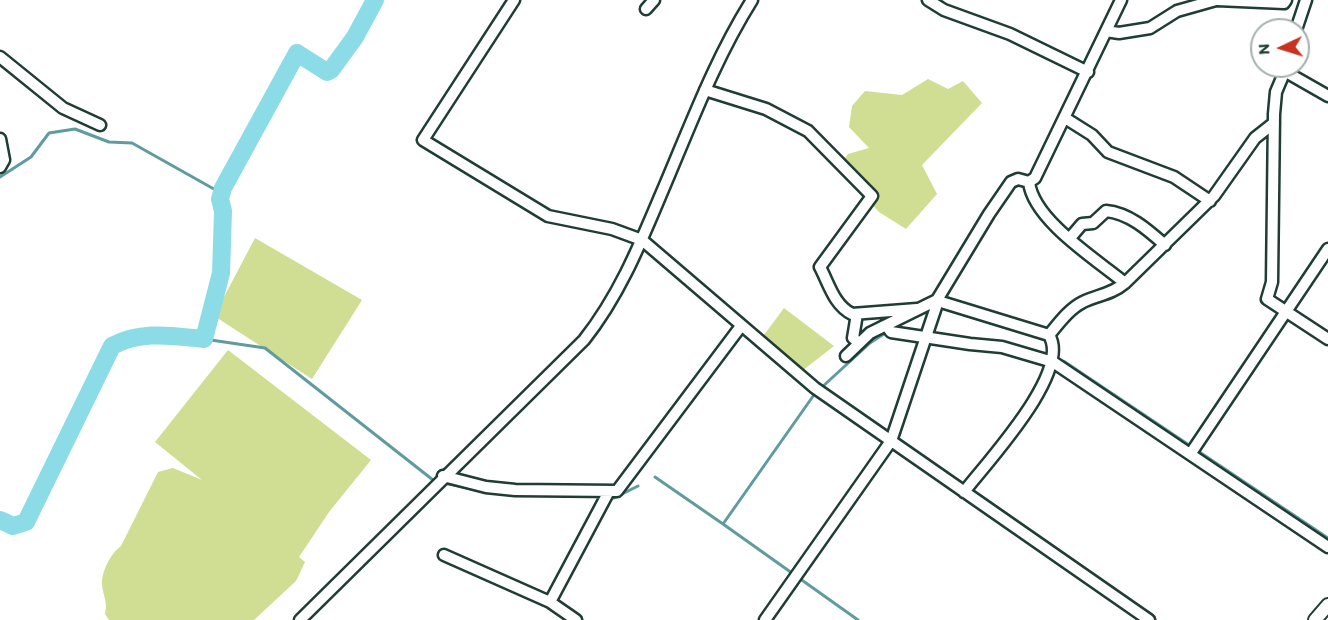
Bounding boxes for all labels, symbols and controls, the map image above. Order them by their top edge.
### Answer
north arrow [1250,18,1310,78]
text: N [1254,43,1273,55]

